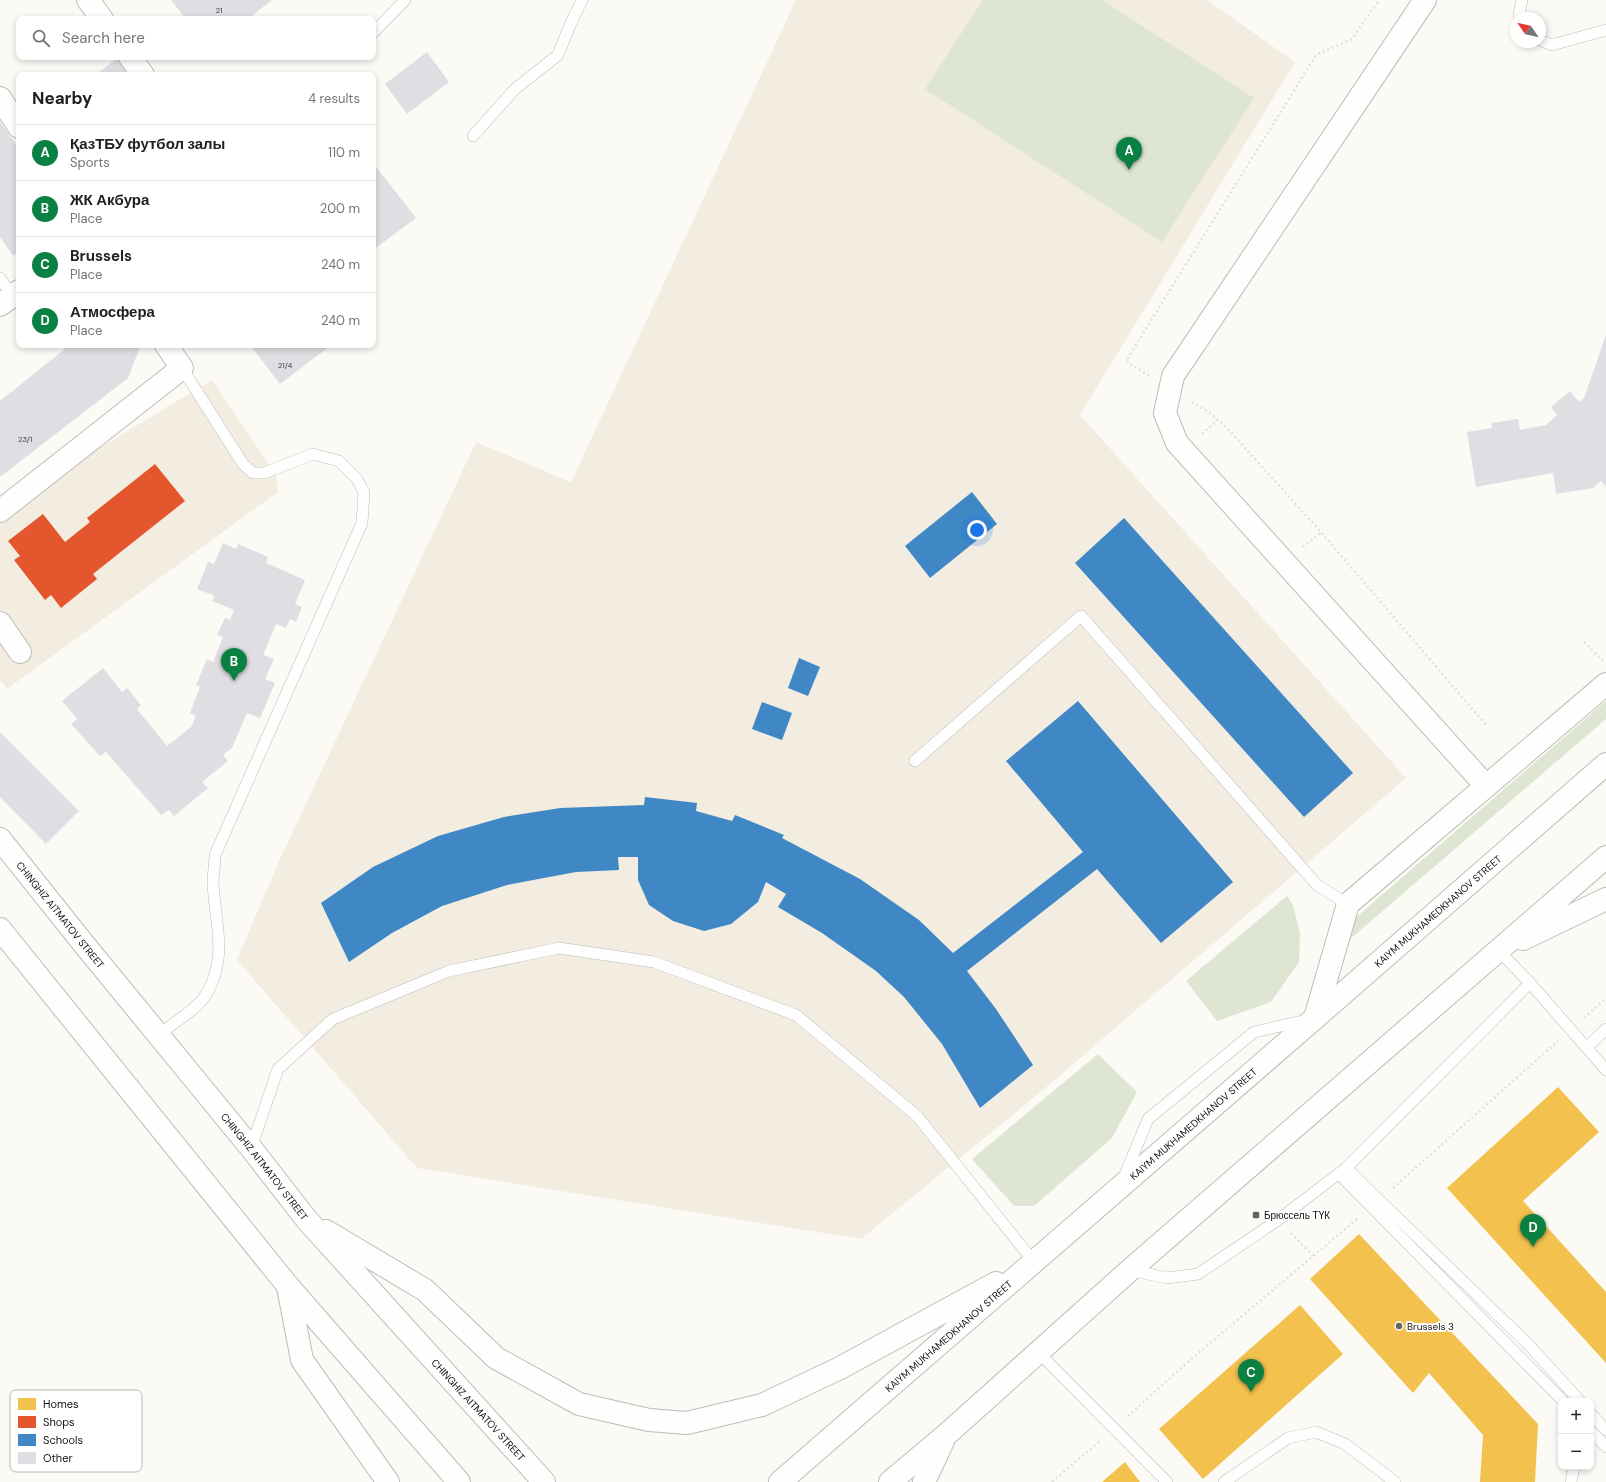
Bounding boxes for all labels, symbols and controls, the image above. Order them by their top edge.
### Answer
house number: 21 [215,5,223,15]
north arrow [1510,12,1546,48]
search box [16,16,376,60]
icon: search [30,27,52,49]
text: Search here [62,28,145,48]
text: Nearby [32,87,92,109]
text: 4 results [308,90,360,107]
text: ҚазТБУ футбол залы [70,134,225,154]
pin: A [1116,137,1142,170]
text: A [40,144,50,161]
text: 110 m [328,144,360,161]
text: Sports [70,154,110,171]
text: ЖК Акбура [70,190,149,210]
text: B [41,200,49,217]
text: 200 m [320,200,360,217]
text: Place [70,210,102,227]
text: Brussels [70,246,132,266]
text: C [40,256,50,273]
text: 240 m [321,256,360,273]
text: Place [70,266,102,283]
text: Атмосфера [70,302,155,322]
text: D [40,312,50,329]
text: 240 m [321,312,360,329]
text: Place [70,322,102,339]
house number: 21/4 [278,360,292,370]
house number: 23/1 [18,434,32,444]
your location [967,520,987,540]
pin: B [221,648,247,681]
street label: KAIYM MUKHAMEDKHANOV STREET [1372,852,1504,970]
street label: CHINGHIZ AITMATOV STREET [13,859,107,971]
street label: KAIYM MUKHAMEDKHANOV STREET [1127,1065,1260,1183]
street label: CHINGHIZ AITMATOV STREET [218,1110,311,1223]
place label: Брюссель ТҮК [1264,1209,1330,1222]
marker: Брюссель ТҮК [1251,1210,1261,1220]
pin: D [1520,1214,1546,1247]
street label: KAIYM MUKHAMEDKHANOV STREET [883,1277,1015,1395]
place label: Brussels 3 [1407,1320,1454,1333]
marker: Brussels 3 [1394,1321,1404,1331]
street label: CHINGHIZ AITMATOV STREET [429,1356,528,1464]
pin: C [1238,1359,1264,1392]
legend [10,1390,142,1472]
text: Homes [43,1397,79,1411]
map controls [1558,1398,1594,1470]
button: + [1558,1398,1594,1434]
text: Shops [43,1415,75,1429]
text: Schools [43,1433,83,1447]
button: − [1558,1434,1594,1470]
text: Other [43,1451,72,1465]

